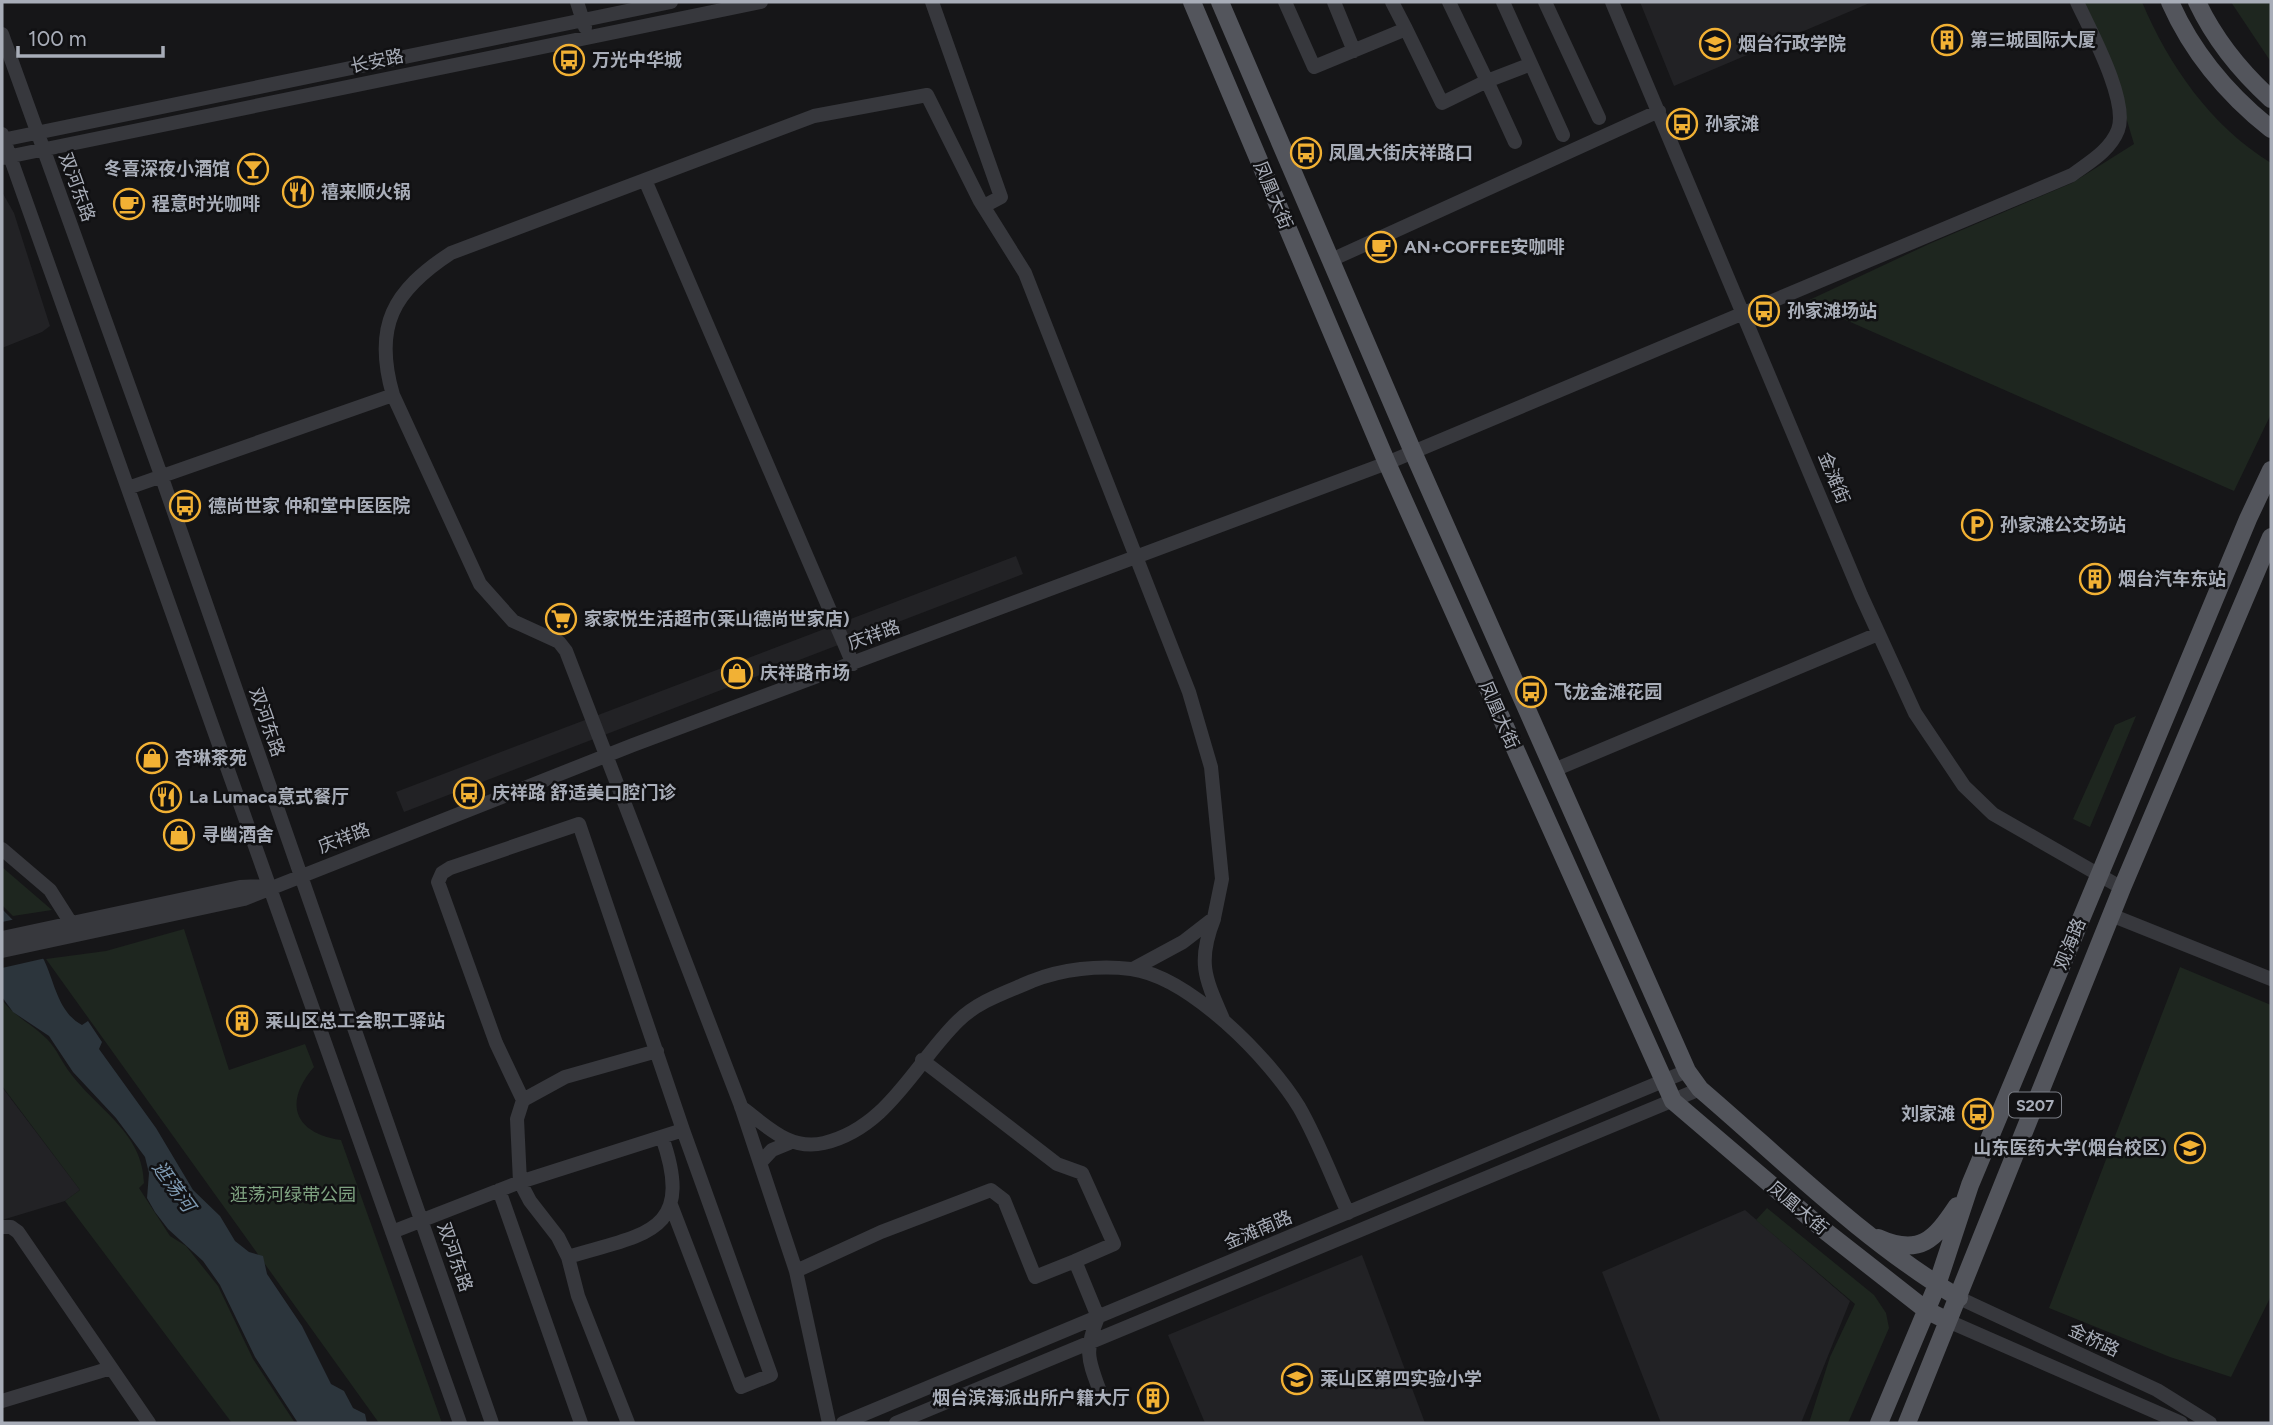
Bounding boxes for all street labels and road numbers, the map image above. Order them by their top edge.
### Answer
street label: 长安路 [348,45,406,77]
street label: 双河东路 [54,149,100,225]
street label: 凤凰大街 [1249,158,1297,232]
street label: 金滩街 [1814,449,1854,507]
street label: 庆祥路 [845,615,903,655]
street label: 凤凰大街 [1474,678,1524,752]
street label: 双河东路 [245,684,289,760]
street label: 庆祥路 [315,818,373,858]
street label: 观海路 [2050,915,2090,973]
road number: S207 [2009,1092,2061,1118]
street label: 凤凰大街 [1763,1176,1833,1240]
street label: 金滩南路 [1221,1206,1295,1254]
street label: 双河东路 [433,1219,477,1295]
street label: 金桥路 [2065,1319,2123,1361]

